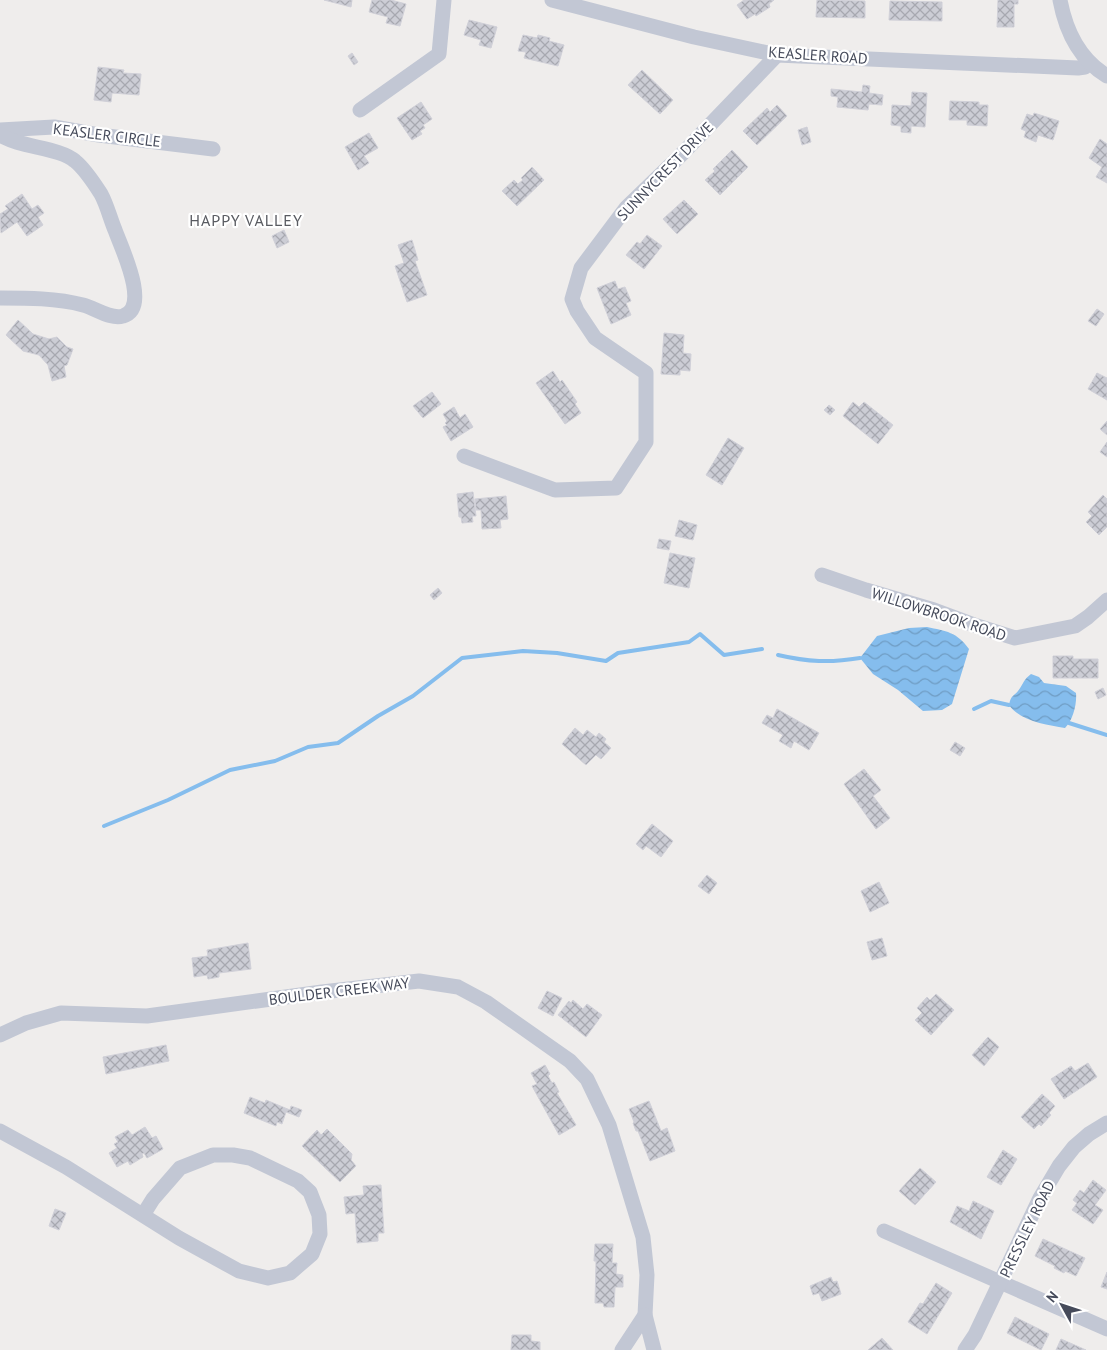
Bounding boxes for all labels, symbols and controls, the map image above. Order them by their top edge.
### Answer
street label: KEASLER ROAD [768,42,868,68]
street label: SUNNYCREST DRIVE [613,117,717,225]
street label: KEASLER CIRCLE [52,119,162,151]
district label: HAPPY VALLEY [189,210,303,230]
street label: WILLOWBROOK ROAD [869,583,1009,645]
street label: BOULDER CREEK WAY [268,973,411,1009]
street label: PRESSLEY ROAD [995,1177,1059,1281]
north arrow [1037,1280,1087,1330]
text: N [1042,1287,1062,1306]

